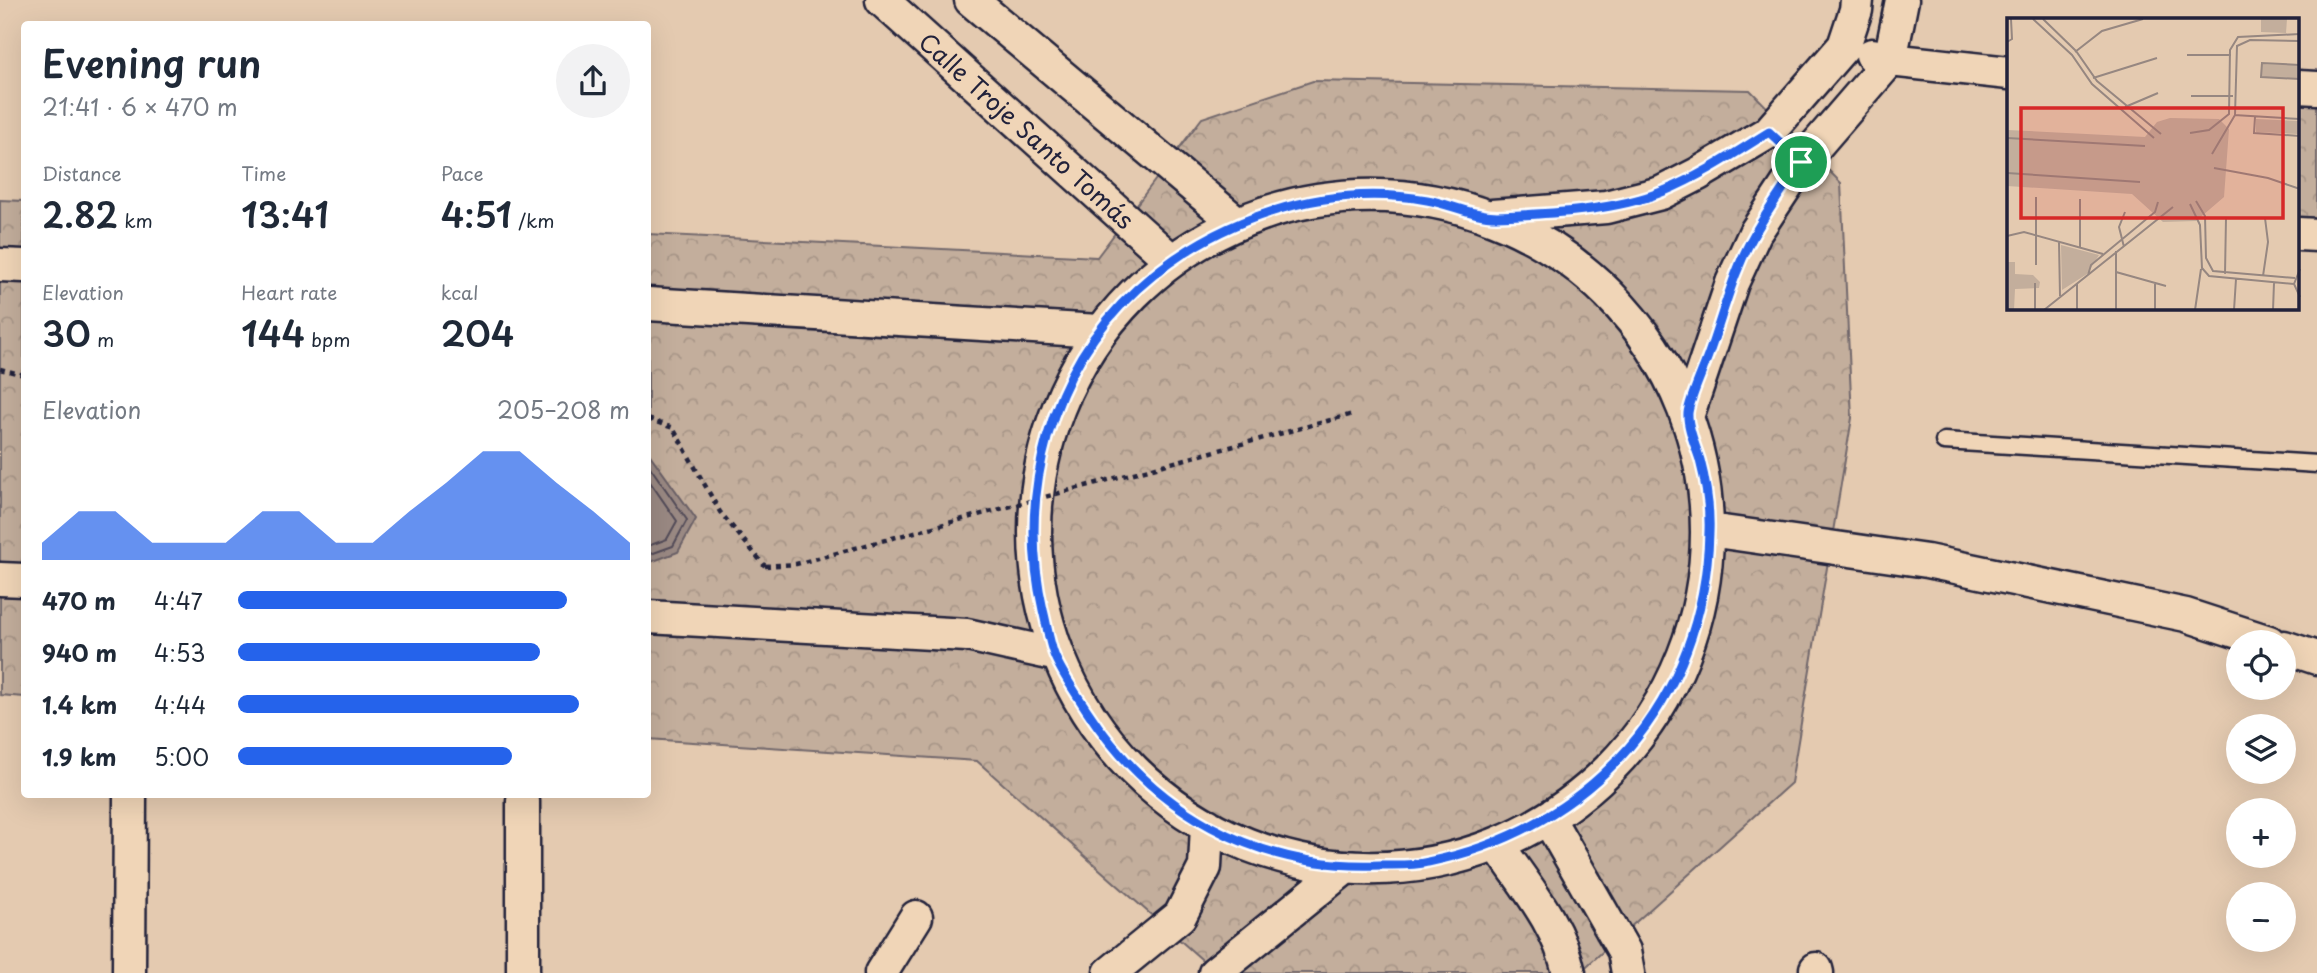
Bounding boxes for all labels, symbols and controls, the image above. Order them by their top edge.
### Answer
inset map [2007,18,2300,310]
street label: Calle Troje Santo Tomás [911,23,1143,237]
text: Evening run [42,34,261,91]
button: share [556,44,630,118]
text: 21:41 · 6 × 470 m [42,89,238,124]
pin [1771,132,1831,192]
icon: arrive [1782,143,1820,181]
text: Distance [42,159,122,187]
text: Time [241,159,286,187]
text: Pace [441,159,484,187]
text: 2.82 [42,187,118,240]
text: 13:41 [241,187,329,240]
text: 4:51 [441,187,512,240]
text: km [118,206,153,234]
text: /km [512,206,555,234]
text: Elevation [42,278,124,306]
text: Heart rate [241,278,337,306]
text: kcal [441,278,479,306]
text: 30 [42,306,91,359]
text: 144 [241,306,305,359]
text: 204 [441,306,514,359]
text: m [91,325,114,353]
text: bpm [305,325,351,353]
text: Elevation [42,392,141,427]
text: 205–208 m [497,392,630,427]
text: 470 m [42,583,116,618]
text: 4:47 [154,583,203,618]
map controls [2226,630,2296,952]
button: locate [2226,630,2296,700]
text: 940 m [42,635,117,670]
text: 4:53 [154,635,205,670]
text: 1.4 km [42,687,117,722]
text: 4:44 [154,687,206,722]
button: layers [2226,714,2296,784]
text: 1.9 km [42,739,116,774]
text: 5:00 [154,739,209,774]
button: + [2226,798,2296,868]
button: − [2226,882,2296,952]

